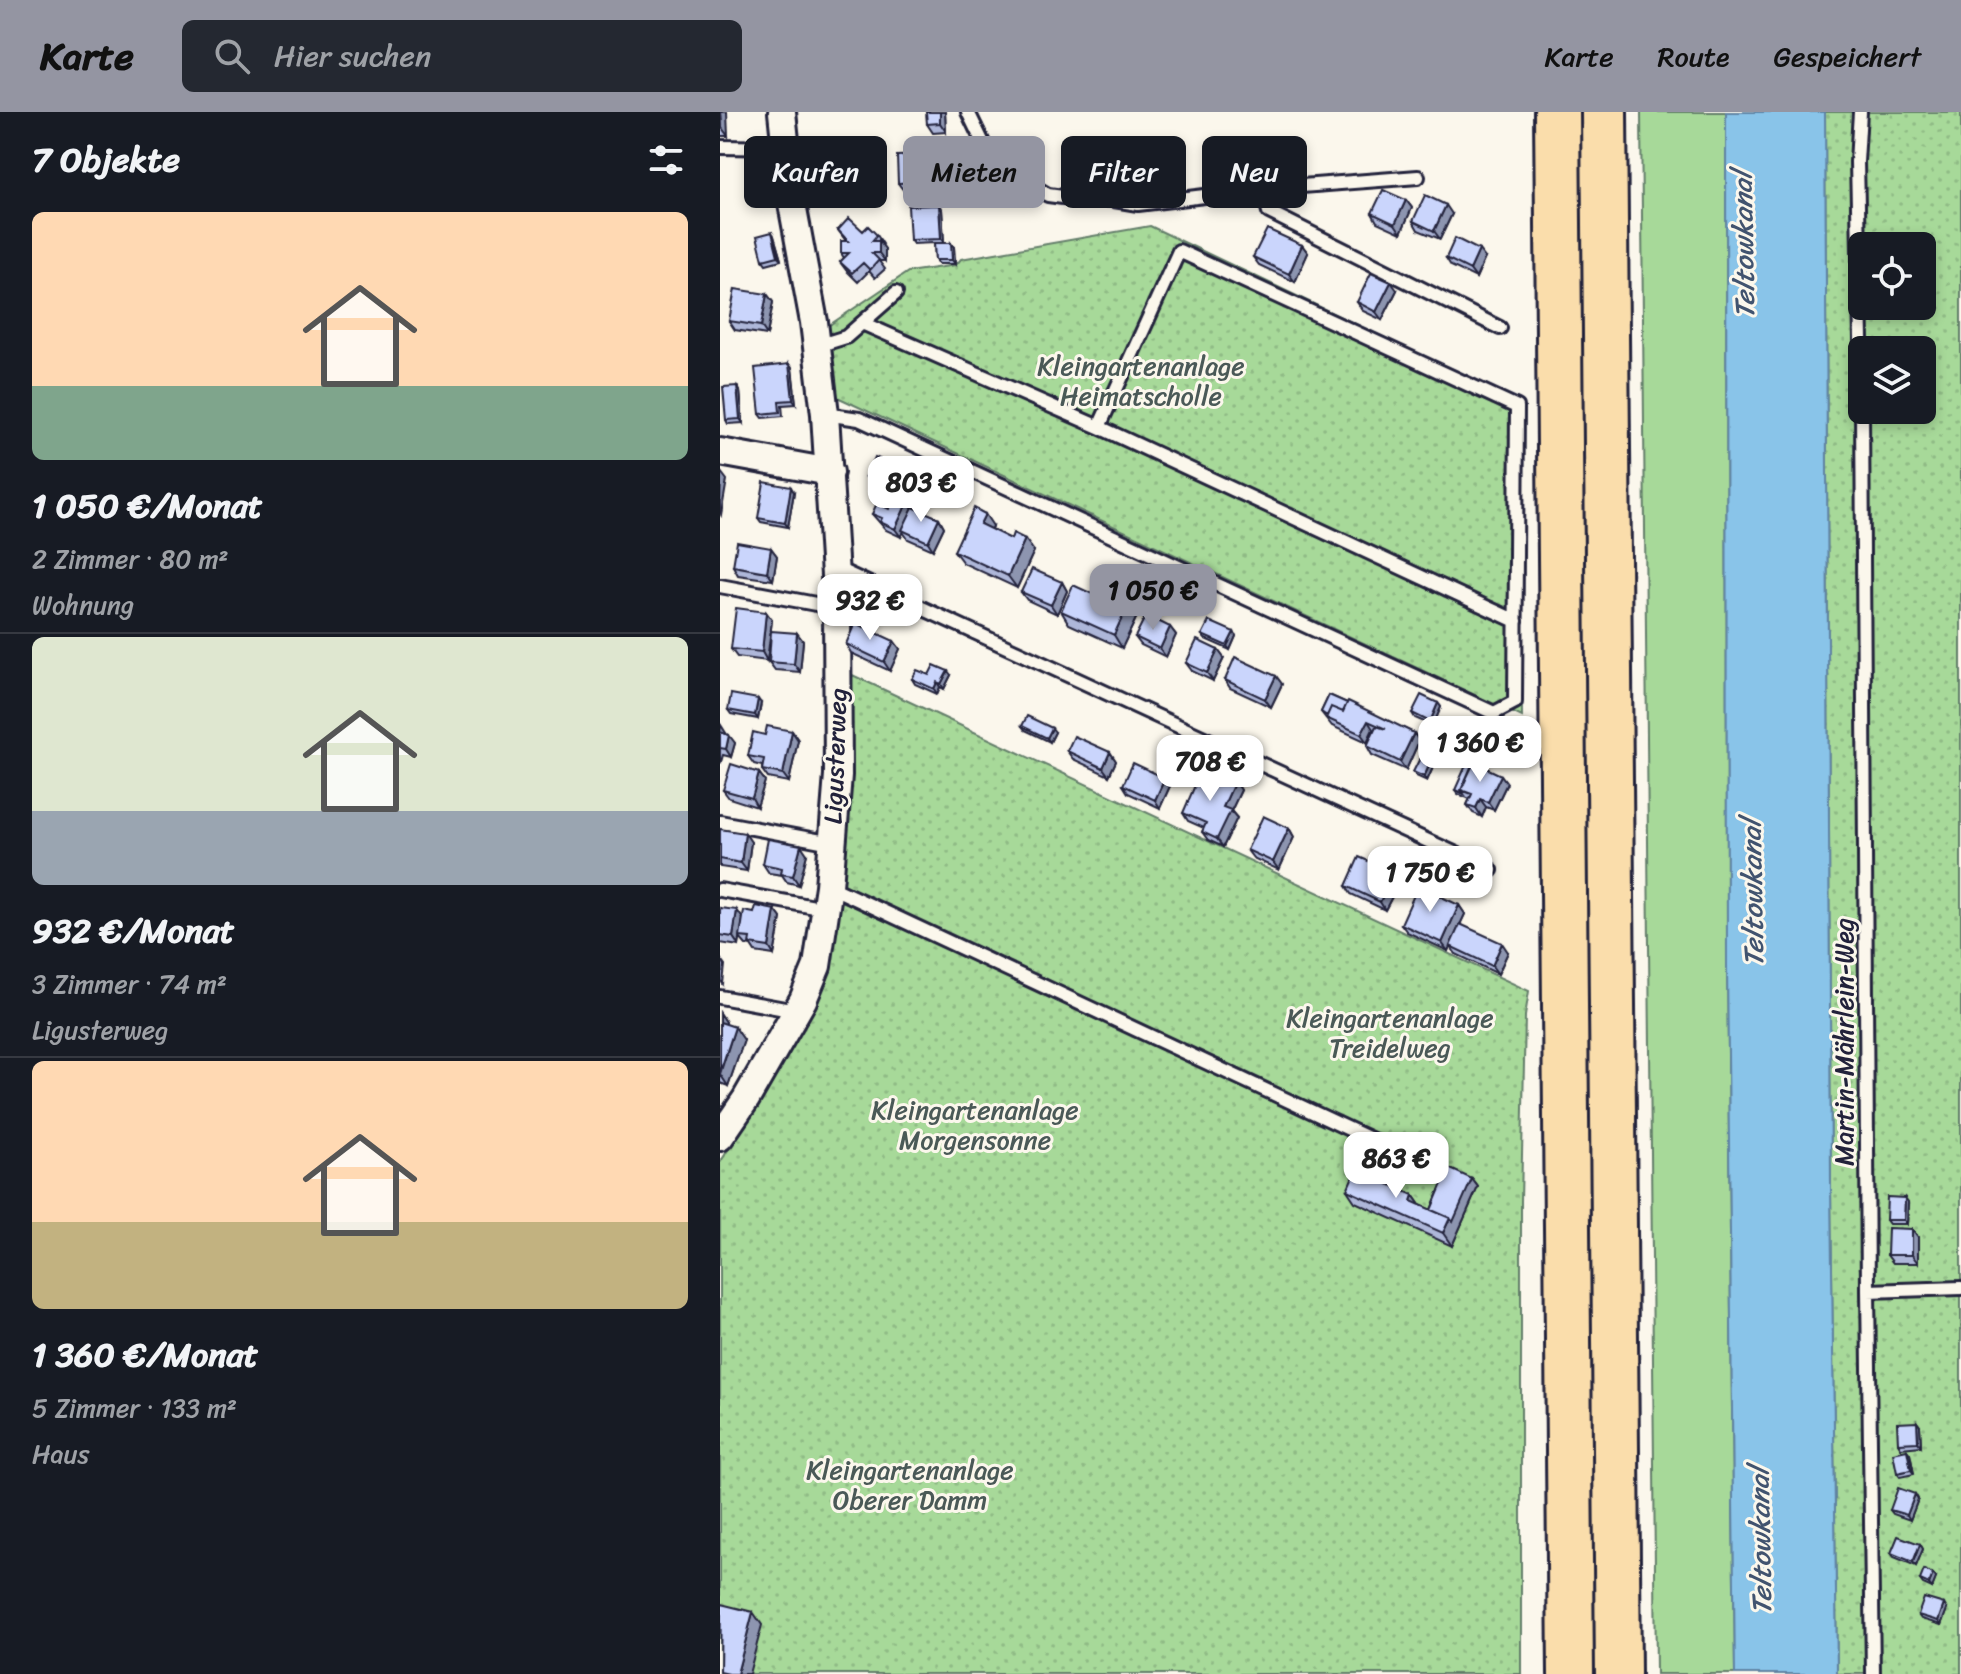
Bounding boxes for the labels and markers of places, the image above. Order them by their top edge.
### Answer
pin: 803 € [865,456,977,524]
pin: 1 050 € [1079,564,1227,632]
pin: 932 € [814,574,926,642]
pin: 1 360 € [1406,716,1554,784]
pin: 708 € [1154,735,1266,803]
pin: 1 750 € [1356,846,1504,914]
pin: 863 € [1340,1132,1452,1200]

